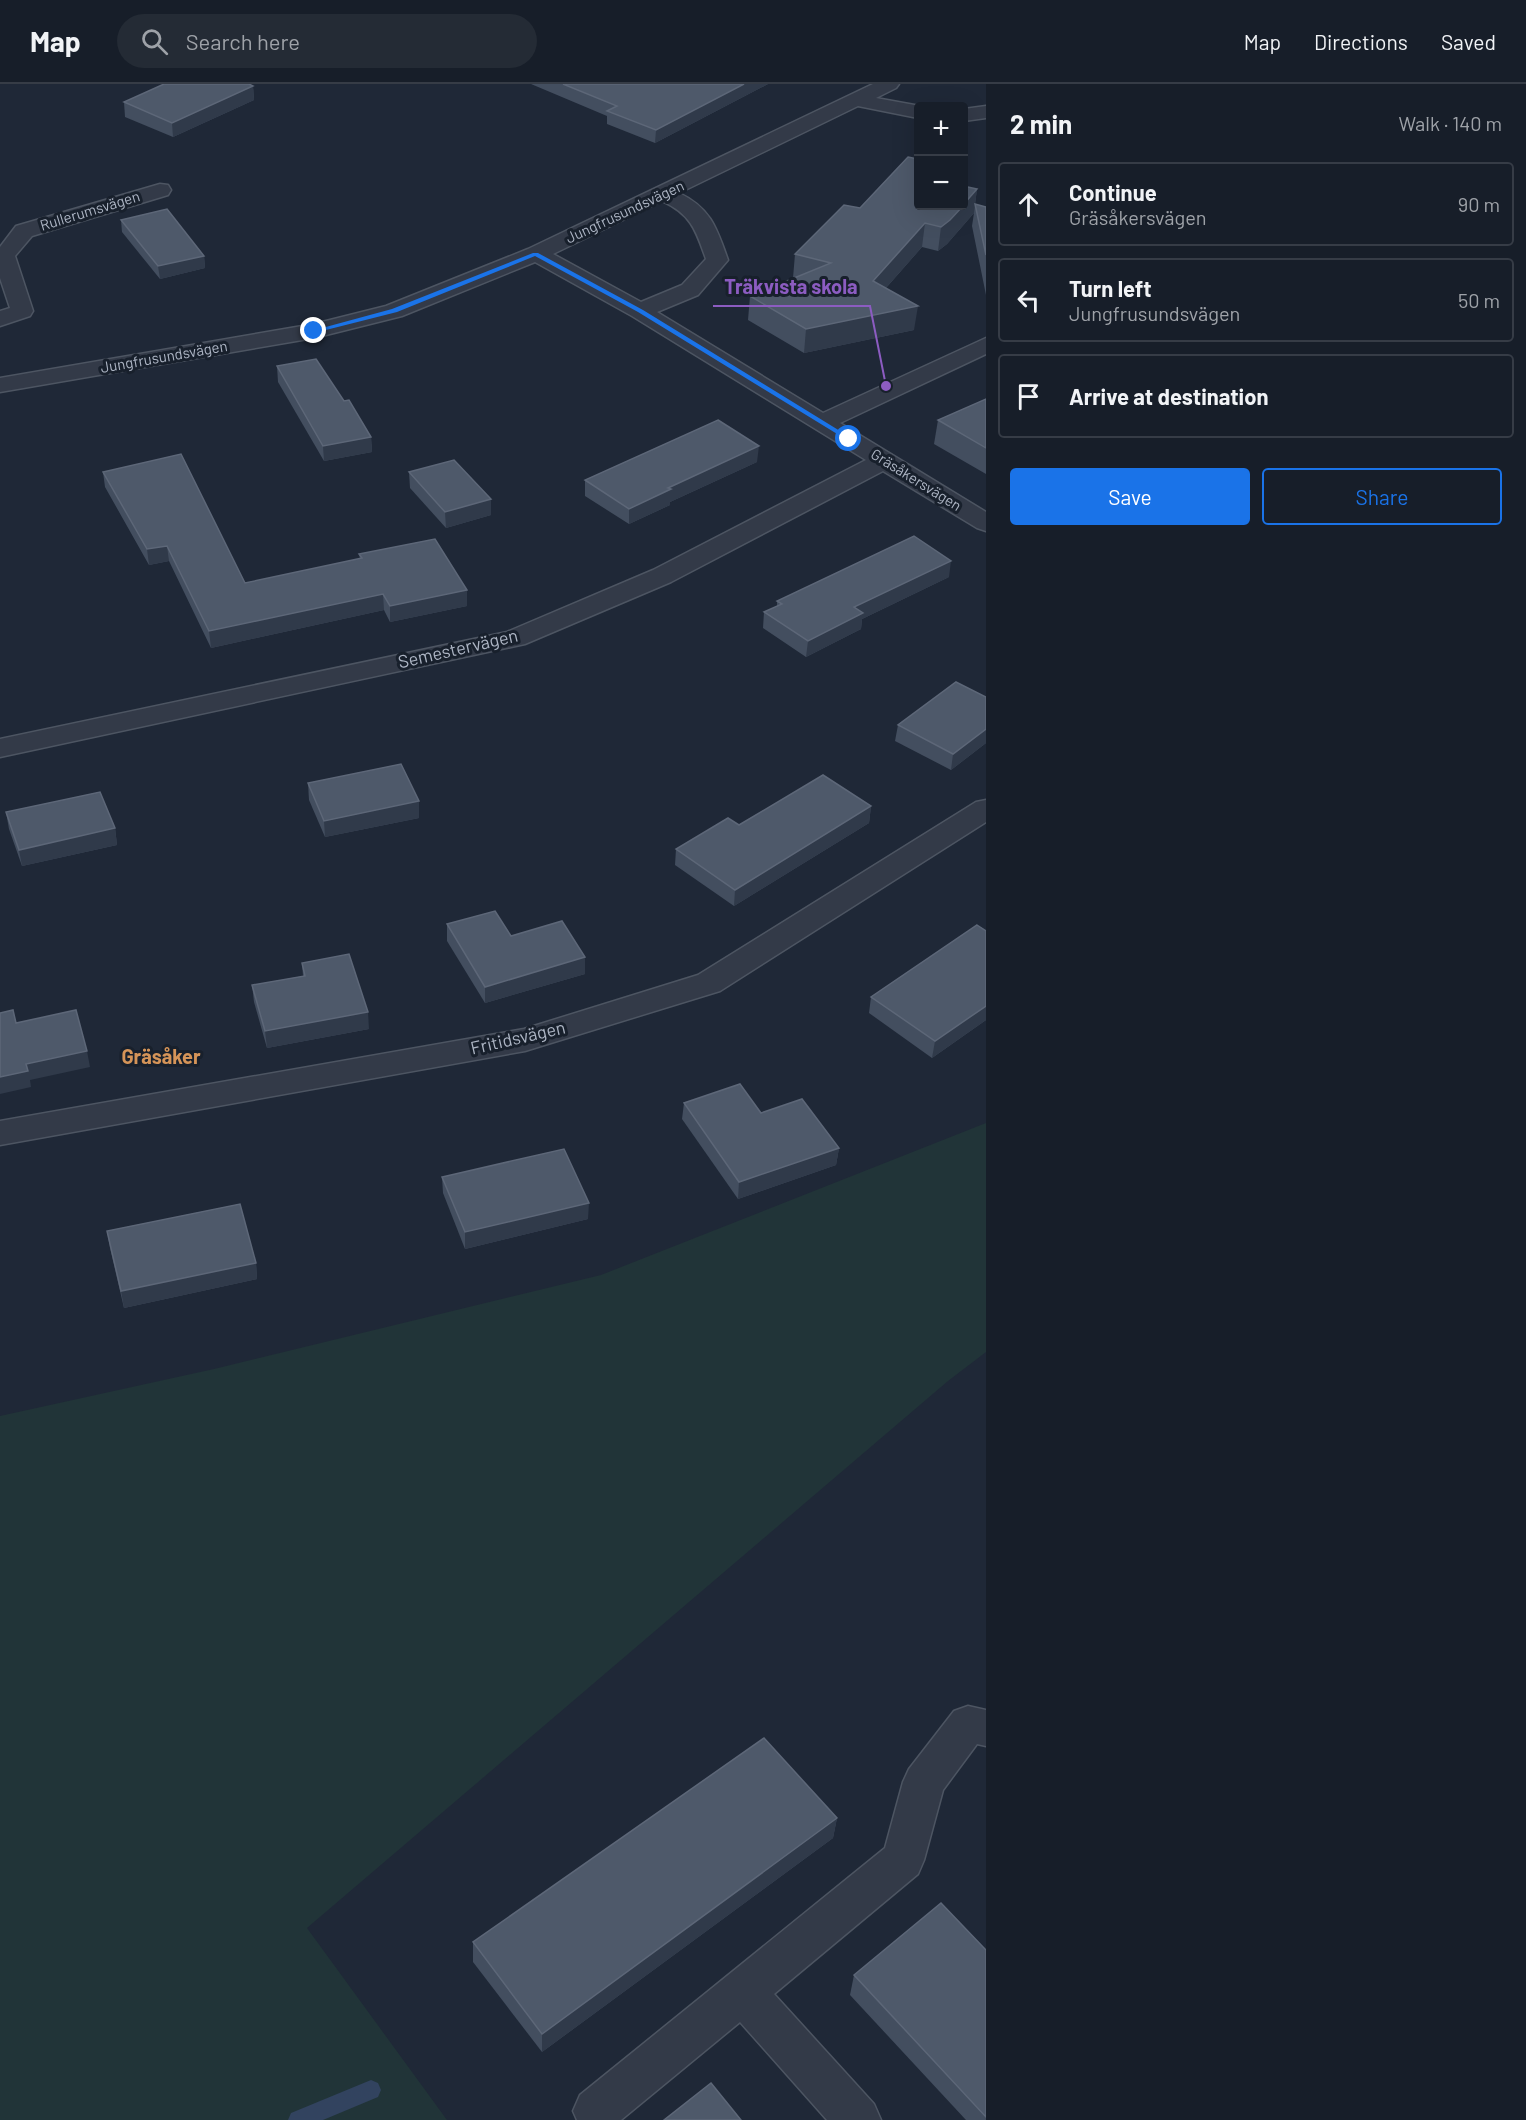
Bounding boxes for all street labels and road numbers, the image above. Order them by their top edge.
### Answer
street label: Jungfrusundsvägen [563,176,687,246]
street label: Rullerumsvägen [38,186,142,234]
street label: Jungfrusundsvägen [99,336,229,376]
street label: Gräsåkersvägen [868,444,965,514]
street label: Semestervägen [396,624,520,673]
street label: Fritidsvägen [468,1015,567,1059]

